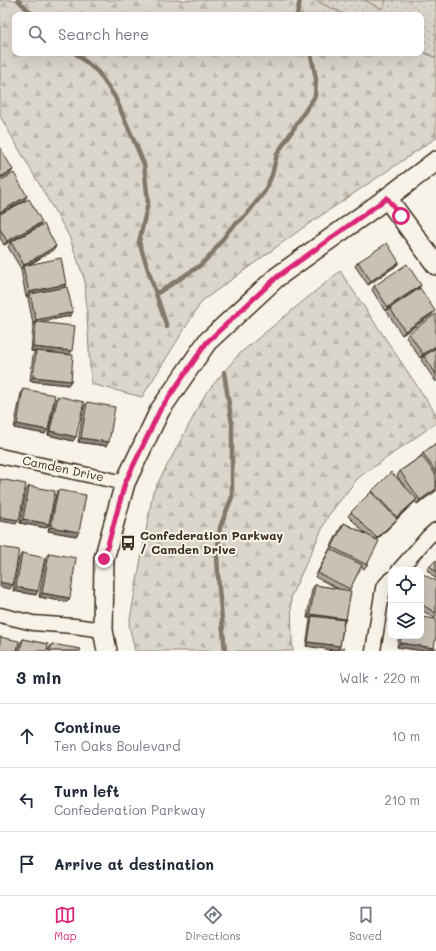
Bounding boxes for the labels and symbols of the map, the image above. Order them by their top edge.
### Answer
route start [392,207,410,225]
street label: Camden Drive [21,452,105,484]
place label: Confederation Parkway / Camden Drive [140,527,284,557]
bus stop icon: Confederation Parkway / Camden Drive [119,534,137,552]
route end [95,550,113,568]

